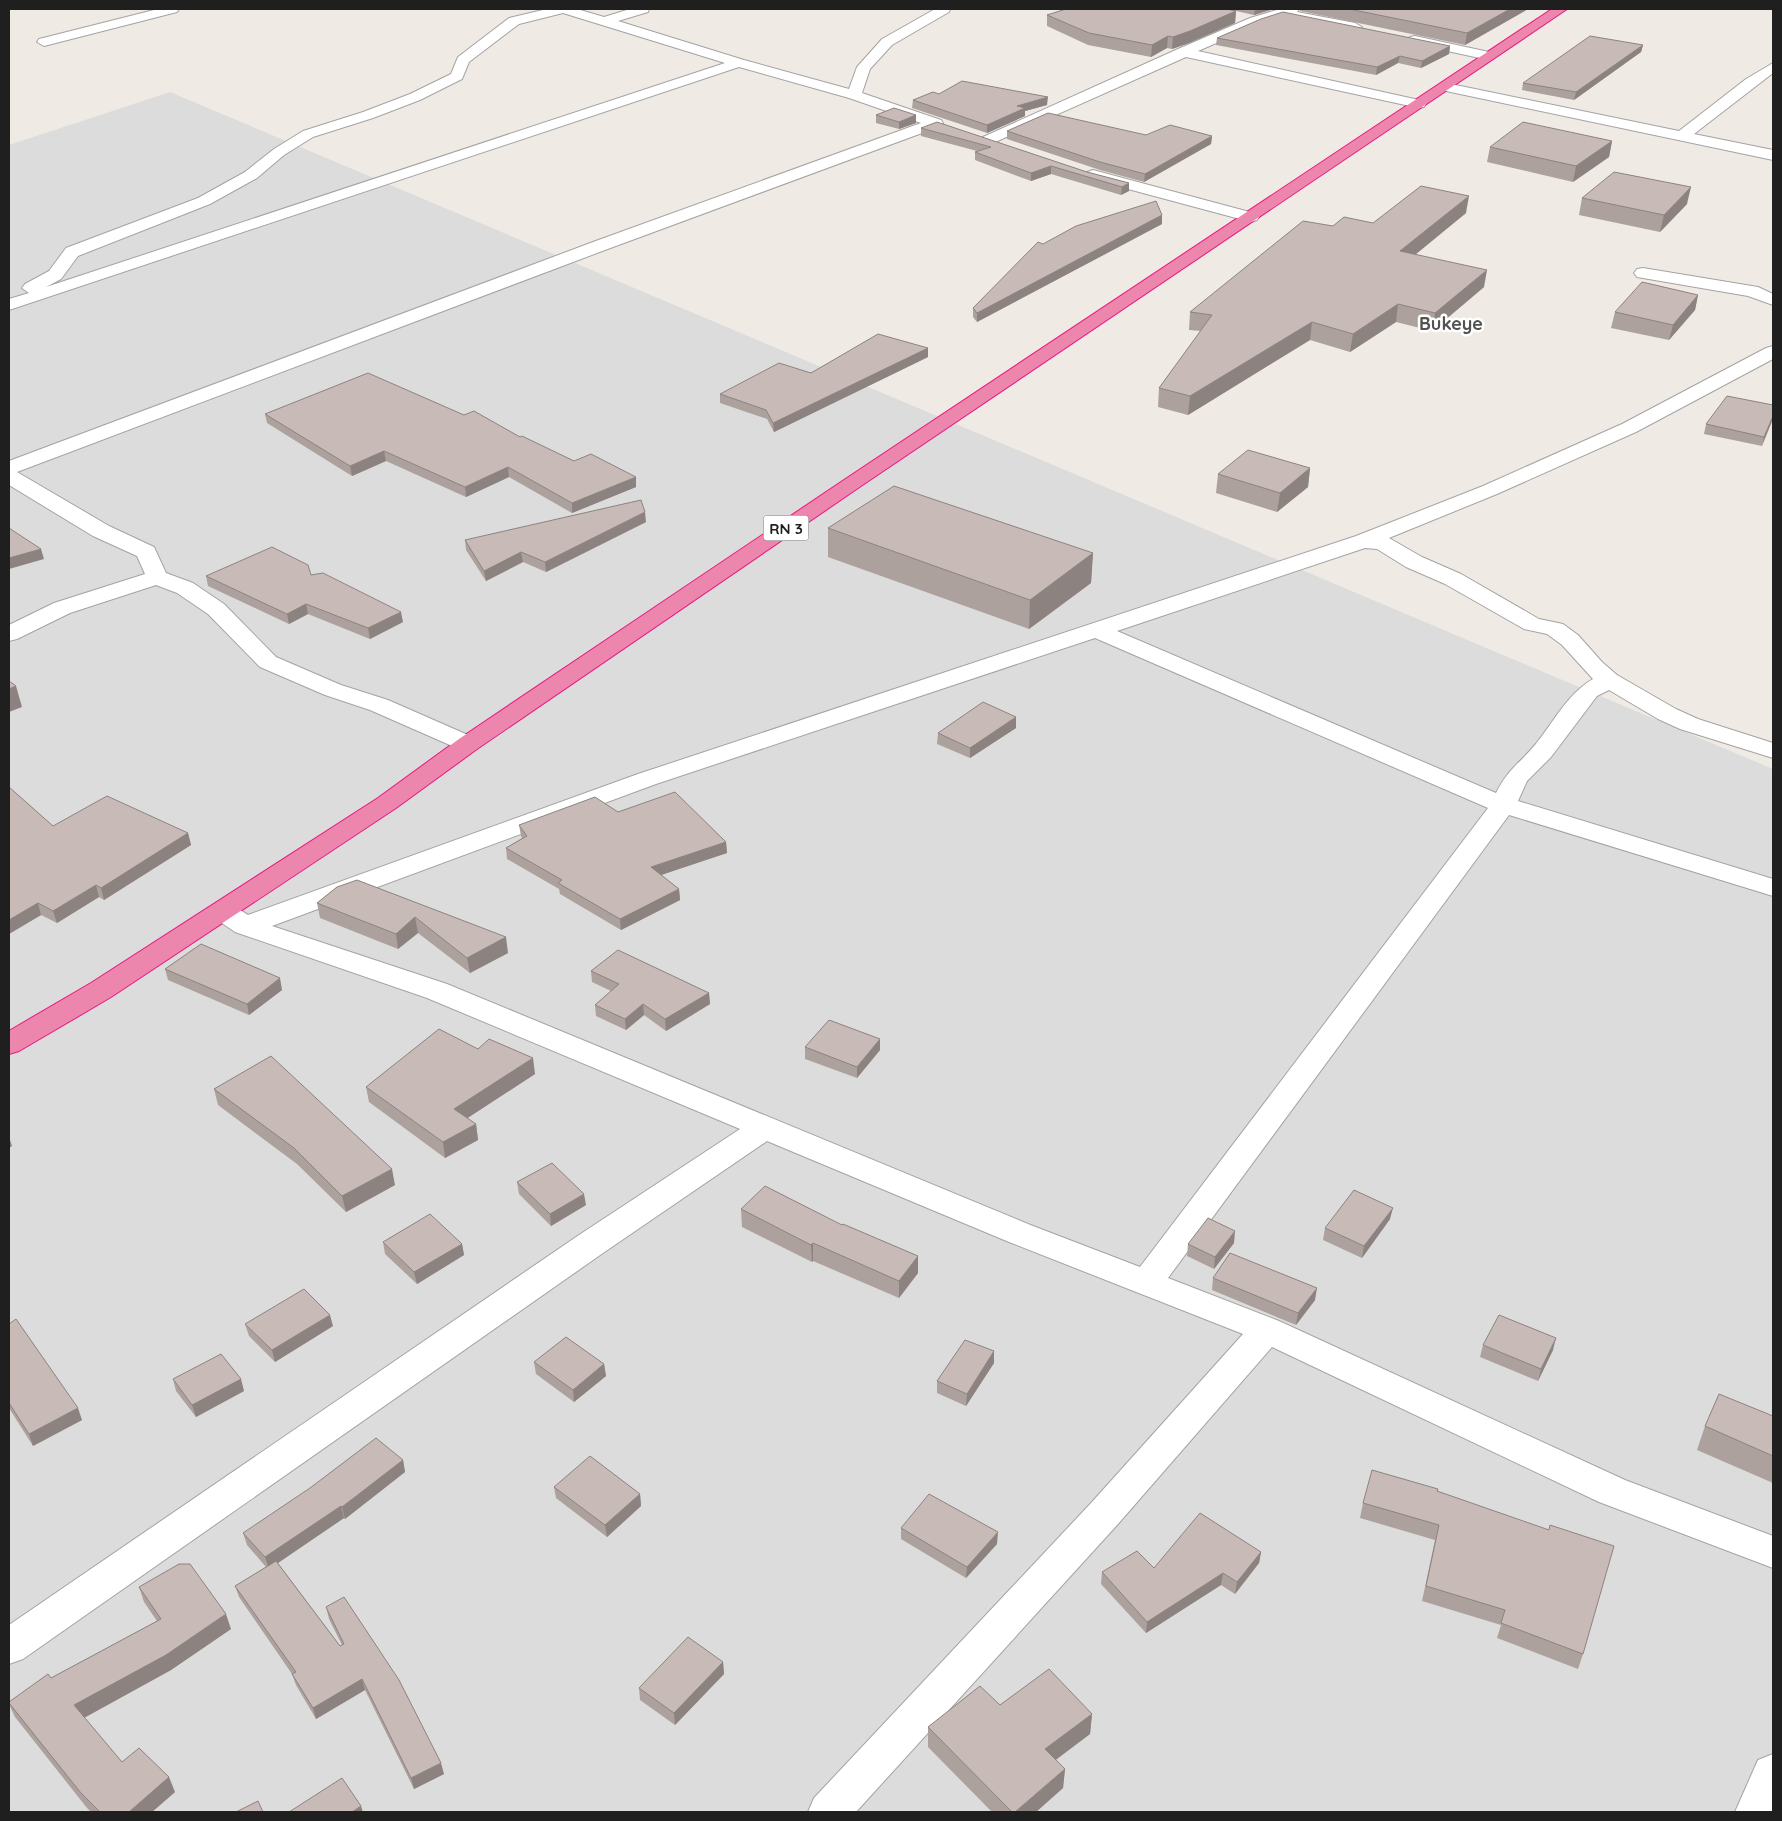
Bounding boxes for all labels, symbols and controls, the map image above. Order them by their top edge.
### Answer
district label: Bukeye [1419,312,1483,335]
road number: RN 3 [764,516,808,540]

